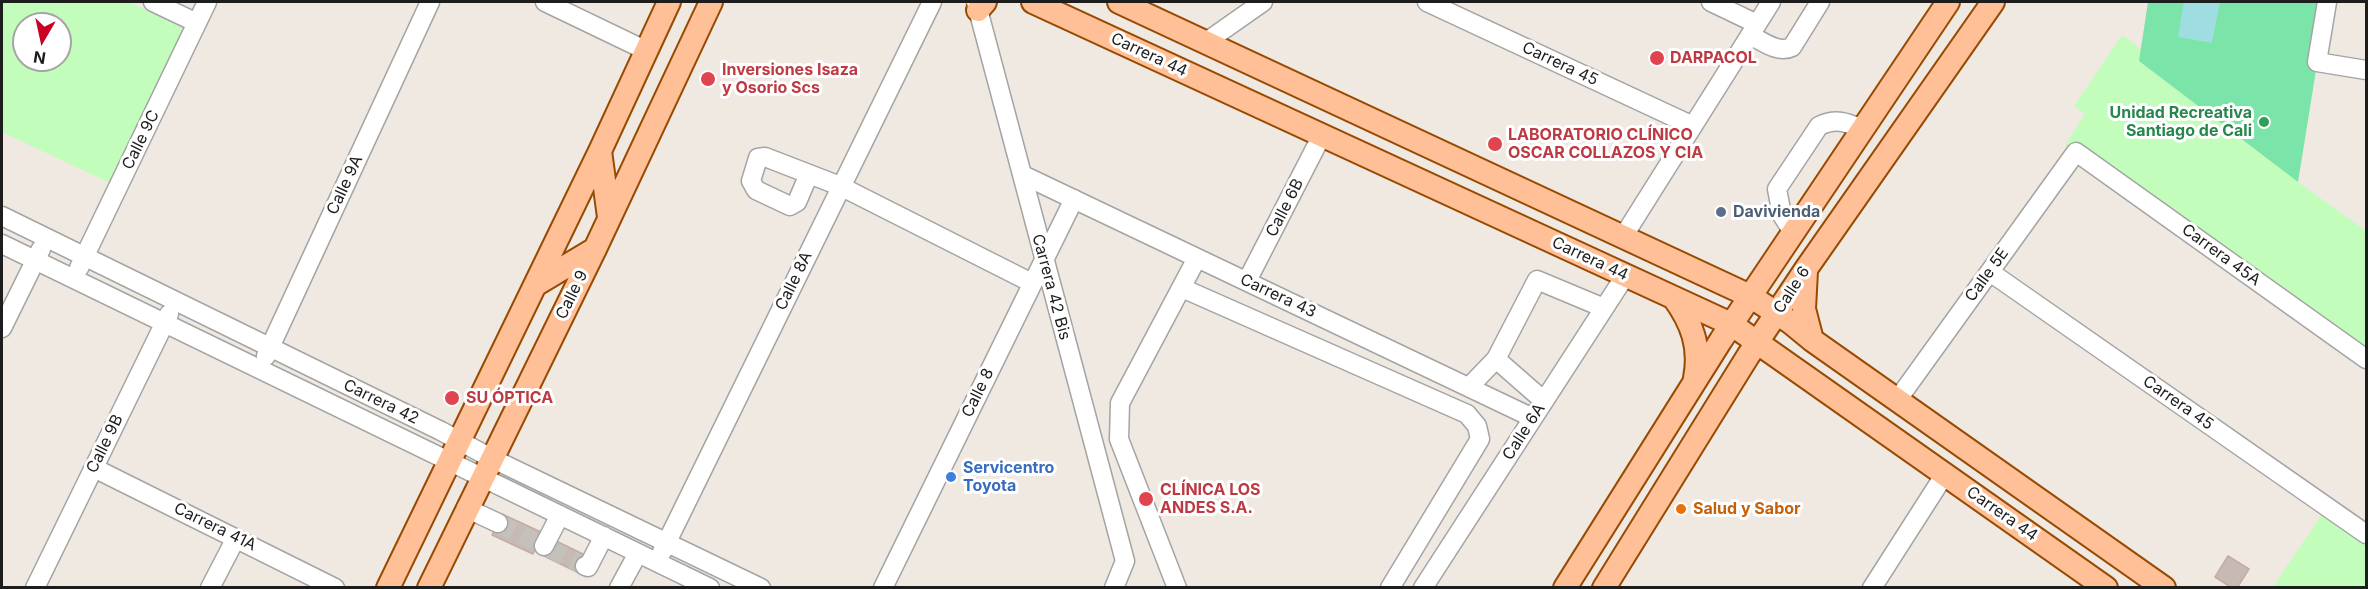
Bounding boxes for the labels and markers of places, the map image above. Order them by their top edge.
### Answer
place label: DARPACOL [1670,48,1757,68]
marker: DARPACOL [1648,49,1666,67]
place label: Inversiones Isaza y Osorio Scs [722,60,858,98]
marker: Inversiones Isaza y Osorio Scs [699,70,717,88]
place label: Unidad Recreativa Santiago de Cali [2109,103,2252,141]
marker: Unidad Recreativa Santiago de Cali [2257,115,2271,129]
place label: LABORATORIO CLÍNICO OSCAR COLLAZOS Y CIA [1508,125,1703,163]
marker: LABORATORIO CLÍNICO OSCAR COLLAZOS Y CIA [1486,135,1504,153]
place label: Davivienda [1733,202,1820,222]
marker: Davivienda [1714,205,1728,219]
place label: SU ÓPTICA [466,388,553,408]
marker: SU ÓPTICA [443,389,461,407]
place label: Servicentro Toyota [963,458,1054,496]
marker: Servicentro Toyota [944,470,958,484]
place label: CLÍNICA LOS ANDES S.A. [1160,480,1261,518]
marker: CLÍNICA LOS ANDES S.A. [1137,490,1155,508]
place label: Salud y Sabor [1693,499,1801,519]
marker: Salud y Sabor [1674,502,1688,516]

